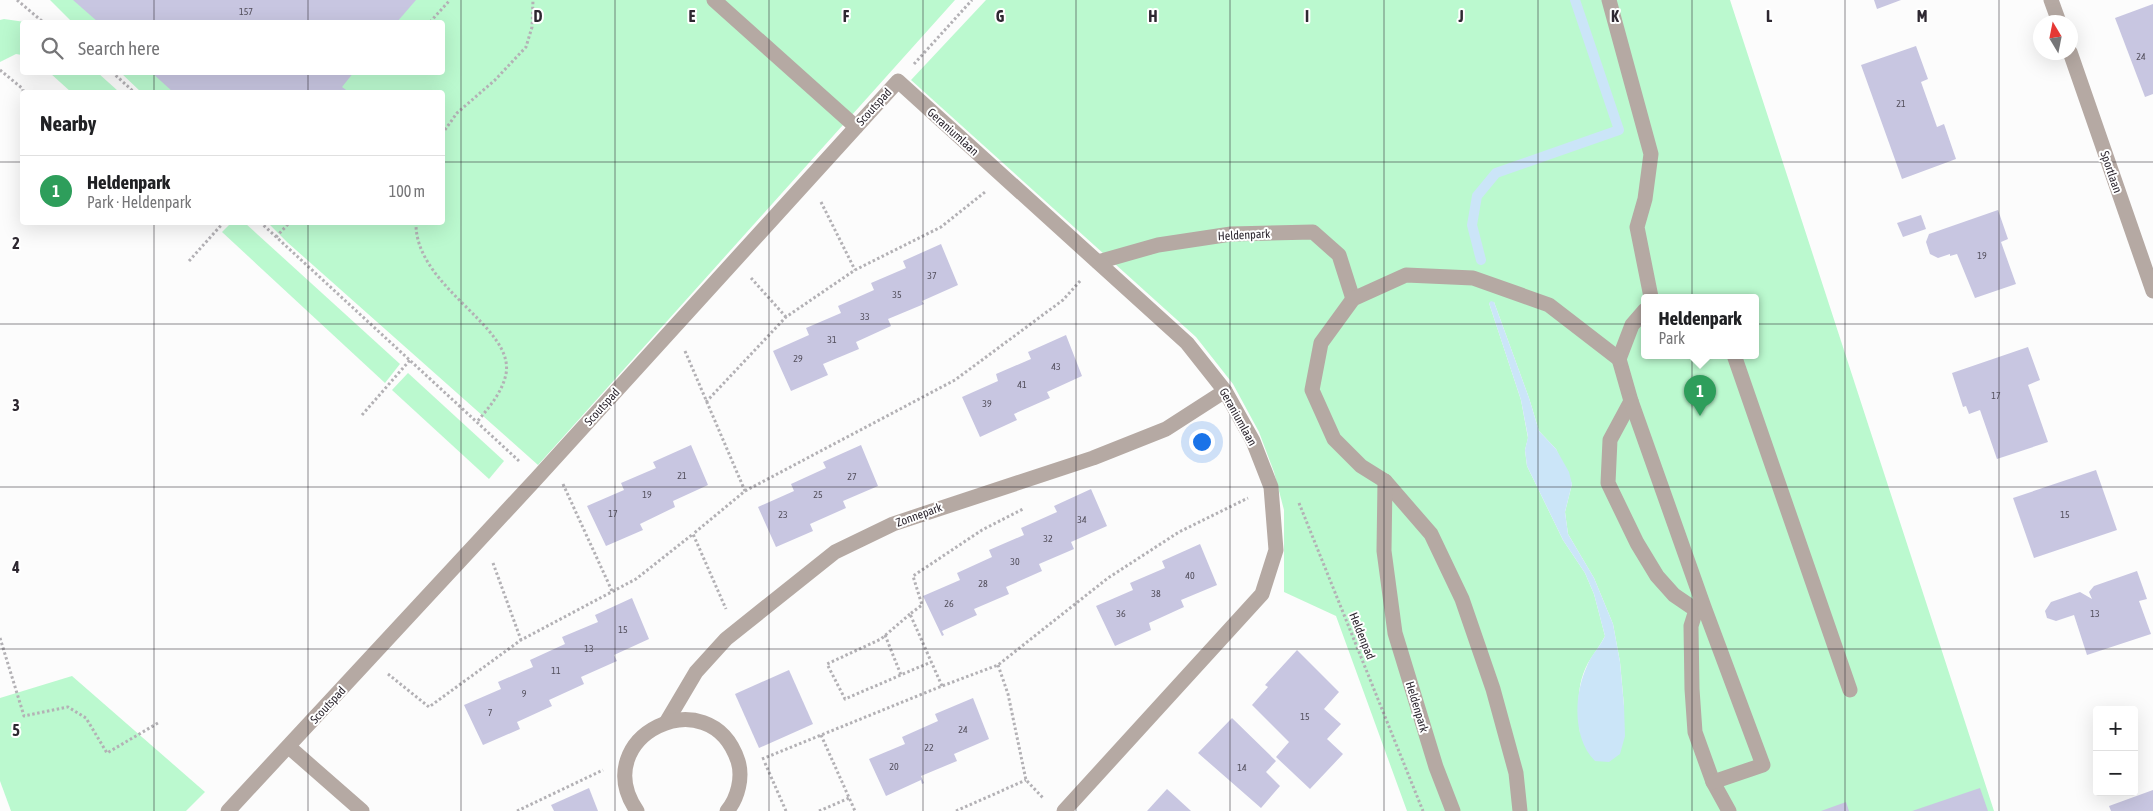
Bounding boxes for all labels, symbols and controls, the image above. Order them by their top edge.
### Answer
house number: 157 [239,6,253,17]
text: D [534,7,543,25]
text: E [689,7,696,25]
text: F [843,7,850,25]
text: G [996,7,1005,25]
text: H [1148,7,1158,25]
text: I [1305,7,1309,25]
text: J [1457,7,1464,25]
text: K [1611,7,1619,25]
text: L [1766,7,1773,25]
text: M [1917,7,1927,25]
north arrow [2033,15,2078,60]
search box [20,20,445,75]
icon: search [38,34,66,62]
text: Search here [78,37,160,59]
house number: 24 [2136,51,2146,62]
street label: Scoutspad [854,85,894,129]
house number: 21 [1896,98,1906,109]
street label: Geraniumlaan [925,105,981,159]
text: Nearby [40,111,96,135]
street label: Sportlaan [2097,149,2125,195]
text: Heldenpark [87,171,170,193]
text: 1 [52,182,60,200]
text: 100 m [389,182,425,200]
text: Park · Heldenpark [87,193,192,211]
street label: Heldenpark [1217,227,1271,243]
text: 2 [12,234,20,252]
house number: 19 [1977,250,1987,261]
house number: 37 [927,270,937,281]
house number: 35 [892,289,902,300]
popup [1641,294,1759,359]
text: Heldenpark [1658,307,1742,329]
house number: 33 [860,311,870,322]
text: Park [1658,329,1685,347]
house number: 31 [827,334,837,345]
house number: 29 [793,353,803,364]
house number: 43 [1051,361,1061,372]
pin: 1 [1684,375,1716,416]
house number: 41 [1017,379,1027,390]
street label: Scoutspad [582,385,622,429]
street label: Geraniumlaan [1216,386,1260,448]
house number: 17 [1991,390,2001,401]
text: 3 [12,396,20,414]
house number: 39 [982,398,992,409]
your location [1189,429,1215,455]
house number: 21 [677,470,687,481]
house number: 27 [847,471,857,482]
house number: 19 [642,489,652,500]
house number: 25 [813,489,823,500]
street label: Zonnepark [894,500,945,530]
house number: 17 [608,508,618,519]
house number: 23 [778,509,788,520]
house number: 15 [2060,509,2070,520]
house number: 34 [1077,514,1087,525]
house number: 32 [1043,533,1053,544]
house number: 30 [1010,556,1020,567]
text: 4 [11,558,20,576]
house number: 40 [1185,570,1195,581]
house number: 28 [978,578,988,589]
house number: 38 [1151,588,1161,599]
house number: 26 [944,598,954,609]
house number: 36 [1116,608,1126,619]
house number: 13 [2090,608,2100,619]
street label: Heldenpad [1346,610,1378,662]
house number: 15 [618,624,628,635]
house number: 13 [584,643,594,654]
house number: 11 [551,665,561,676]
street label: Heldenpark [1403,680,1432,735]
street label: Scoutspad [307,684,349,726]
house number: 9 [522,688,527,699]
map controls [2093,706,2138,796]
button: + [2093,706,2138,751]
house number: 7 [488,707,493,718]
house number: 15 [1300,711,1310,722]
text: 5 [12,721,20,739]
house number: 24 [958,724,968,735]
house number: 22 [924,742,934,753]
button: − [2093,751,2138,796]
house number: 20 [889,761,899,772]
house number: 14 [1237,762,1247,773]

